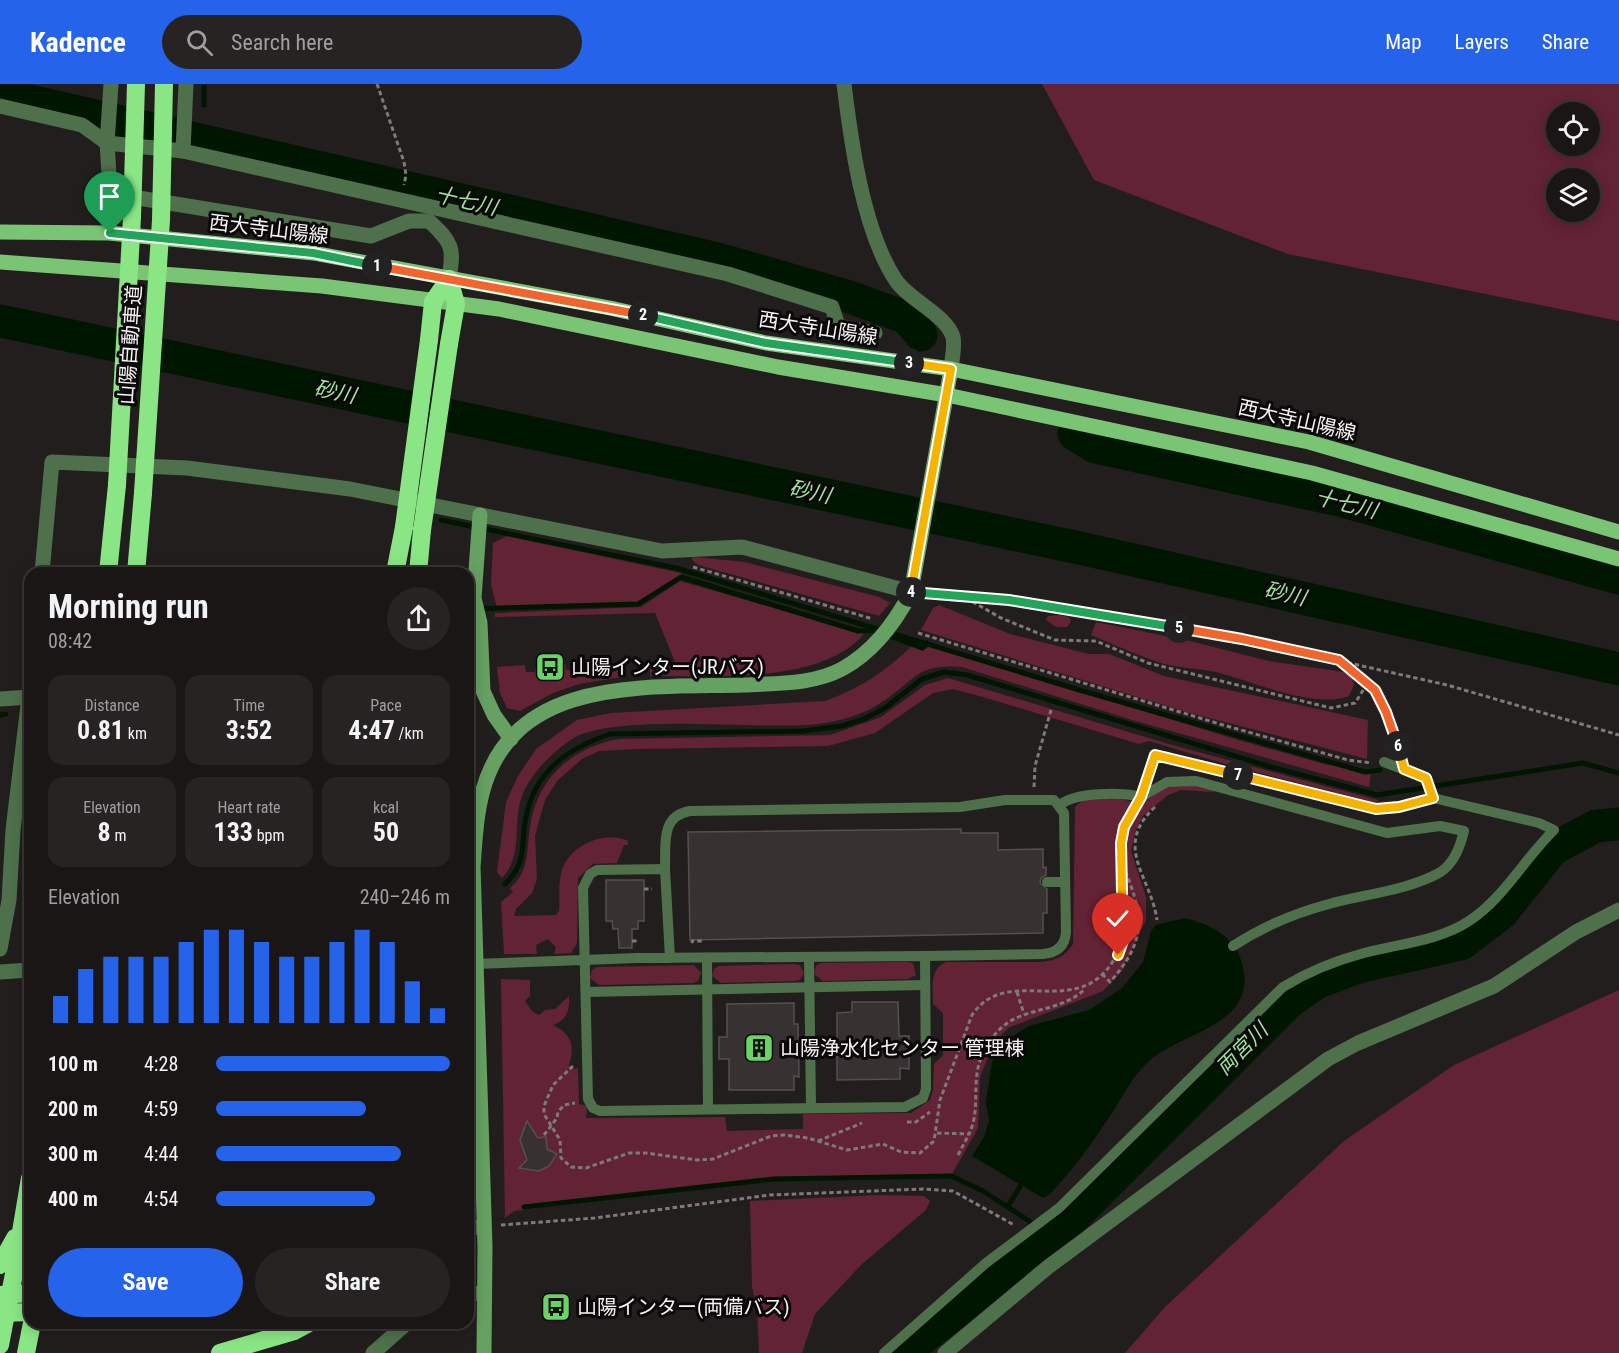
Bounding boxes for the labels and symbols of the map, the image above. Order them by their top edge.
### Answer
pin [84,171,135,233]
water label: 十七川 [433,182,501,220]
street label: 西大寺山陽線 [208,210,330,248]
pin: 1 [362,251,392,281]
street label: 山陽自動車道 [114,284,146,406]
pin: 2 [628,300,658,330]
street label: 西大寺山陽線 [757,307,879,349]
pin: 3 [894,348,924,378]
water label: 砂川 [312,376,360,409]
street label: 西大寺山陽線 [1236,395,1358,445]
water label: 砂川 [787,476,835,509]
water label: 十七川 [1313,485,1381,524]
pin: 4 [896,577,926,607]
water label: 砂川 [1262,578,1310,611]
pin: 5 [1164,613,1194,643]
bus stop icon: 山陽インター(JRバス) [534,651,566,683]
place label: 山陽インター(JRバス) [571,655,764,679]
pin: 6 [1383,731,1413,761]
pin: 7 [1223,760,1253,790]
pin [1092,893,1143,955]
water label: 両宮川 [1211,1017,1274,1080]
building icon: 山陽浄水化センター 管理棟 [743,1032,775,1064]
place label: 山陽浄水化センター 管理棟 [780,1036,1025,1060]
bus stop icon: 山陽インター(両備バス) [540,1291,572,1323]
place label: 山陽インター(両備バス) [577,1295,790,1319]

